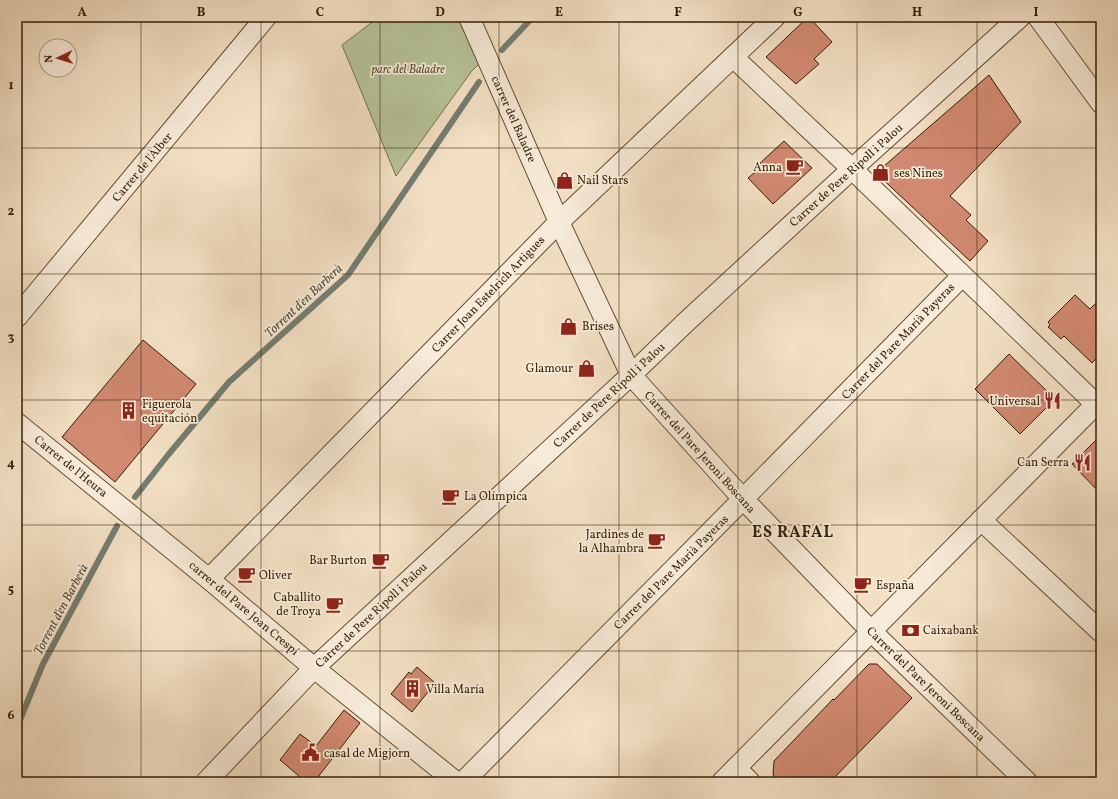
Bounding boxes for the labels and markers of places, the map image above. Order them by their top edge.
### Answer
cafe icon: Anna [785,157,805,177]
place label: Anna [753,160,782,176]
shop icon: ses Nines [871,163,891,183]
place label: ses Nines [894,166,943,182]
shop icon: Nail Stars [554,170,574,190]
place label: Nail Stars [577,173,628,189]
shop icon: Brises [559,316,579,336]
place label: Brises [582,319,614,335]
shop icon: Glamour [576,358,596,378]
place label: Glamour [526,361,573,377]
restaurant icon: Universal [1043,391,1063,411]
place label: Universal [989,394,1040,410]
place label: Figuerola equitación [142,397,197,427]
building icon: Figuerola equitación [119,401,139,421]
restaurant icon: Can Serra [1072,452,1092,472]
place label: Can Serra [1017,455,1069,471]
cafe icon: La Olímpica [441,486,461,506]
place label: La Olímpica [464,489,528,505]
place label: Jardines de la Alhambra [579,527,644,557]
cafe icon: Jardines de la Alhambra [647,531,667,551]
cafe icon: Bar Burton [370,550,390,570]
place label: Bar Burton [309,553,367,569]
cafe icon: Oliver [236,565,256,585]
place label: Oliver [259,568,292,584]
cafe icon: España [853,575,873,595]
place label: España [876,578,914,594]
place label: Caballito de Troya [273,590,321,620]
cafe icon: Caballito de Troya [324,594,344,614]
bank icon: Caixabank [900,620,920,640]
place label: Caixabank [923,623,979,639]
building icon: Villa María [403,679,423,699]
place label: Villa María [426,682,485,698]
public building icon: casal de Migjorn [301,743,321,763]
place label: casal de Migjorn [324,746,410,762]

